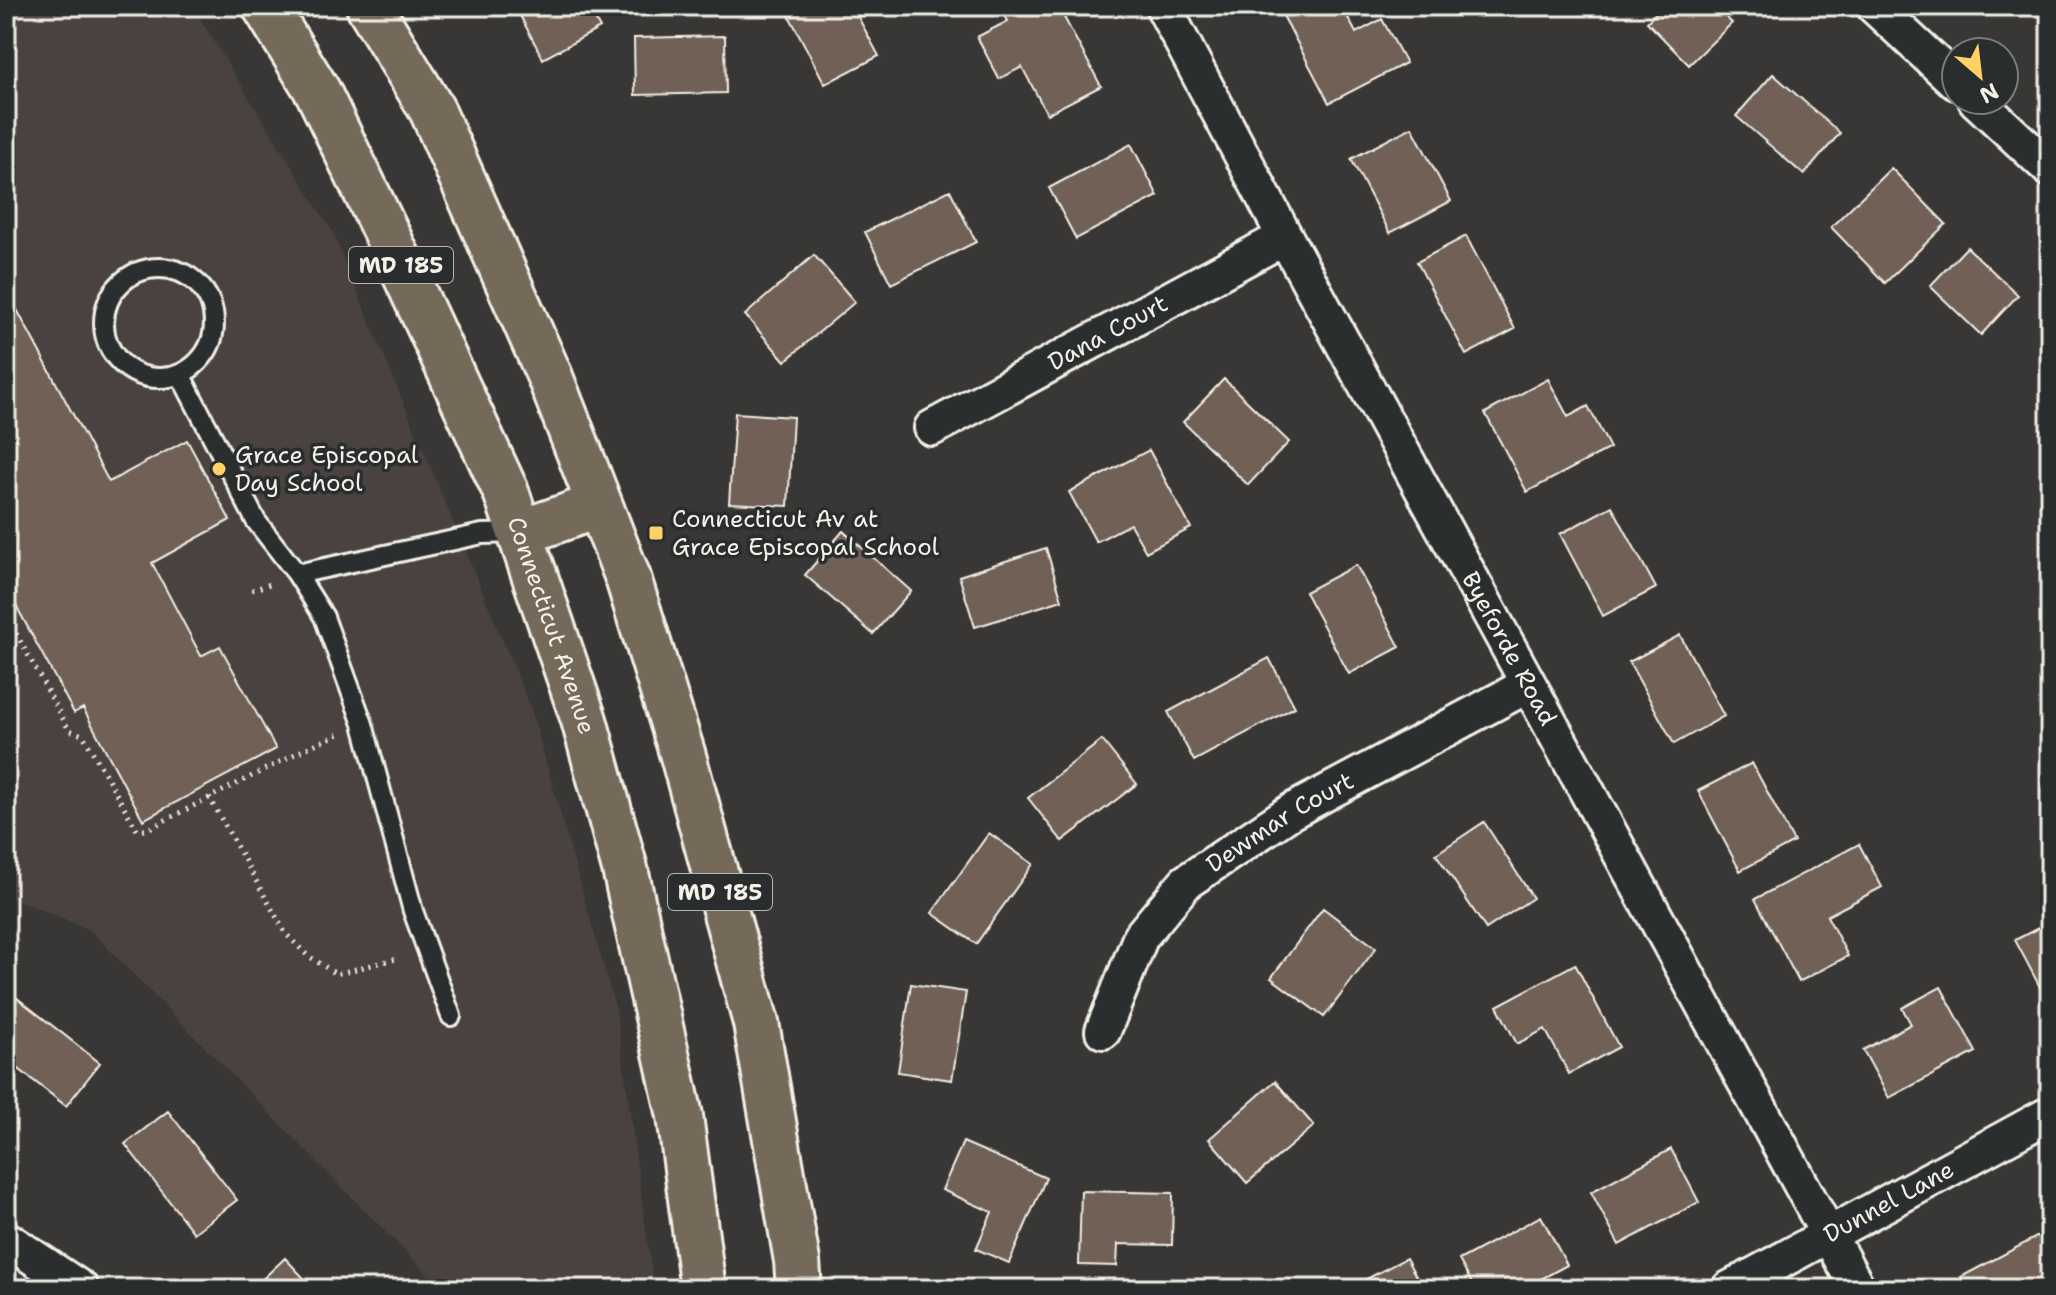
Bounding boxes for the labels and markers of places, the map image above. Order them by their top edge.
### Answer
place label: Grace Episcopal Day School [235,439,419,499]
marker: Grace Episcopal Day School [210,460,228,478]
place label: Connecticut Av at Grace Episcopal School [672,503,940,563]
marker: Connecticut Av at Grace Episcopal School [647,524,665,542]

